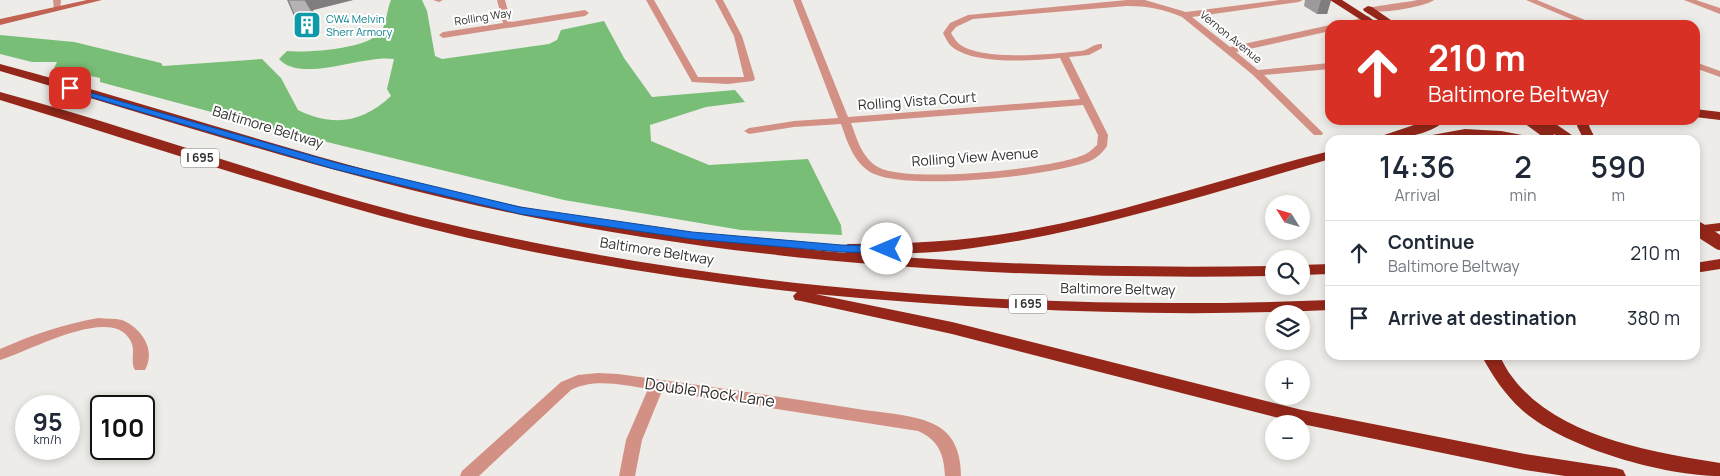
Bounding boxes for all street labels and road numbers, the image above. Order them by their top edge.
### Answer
street label: Rolling Way [453,5,513,28]
street label: Vernon Avenue [1197,7,1266,67]
street label: Rolling Vista Court [857,87,977,114]
street label: Baltimore Beltway [210,101,327,153]
street label: Rolling View Avenue [911,143,1039,170]
road number: I 695 [181,148,219,168]
street label: Baltimore Beltway [599,232,716,269]
street label: Baltimore Beltway [1060,278,1176,299]
road number: I 695 [1009,294,1047,314]
street label: Double Rock Lane [644,372,776,412]

